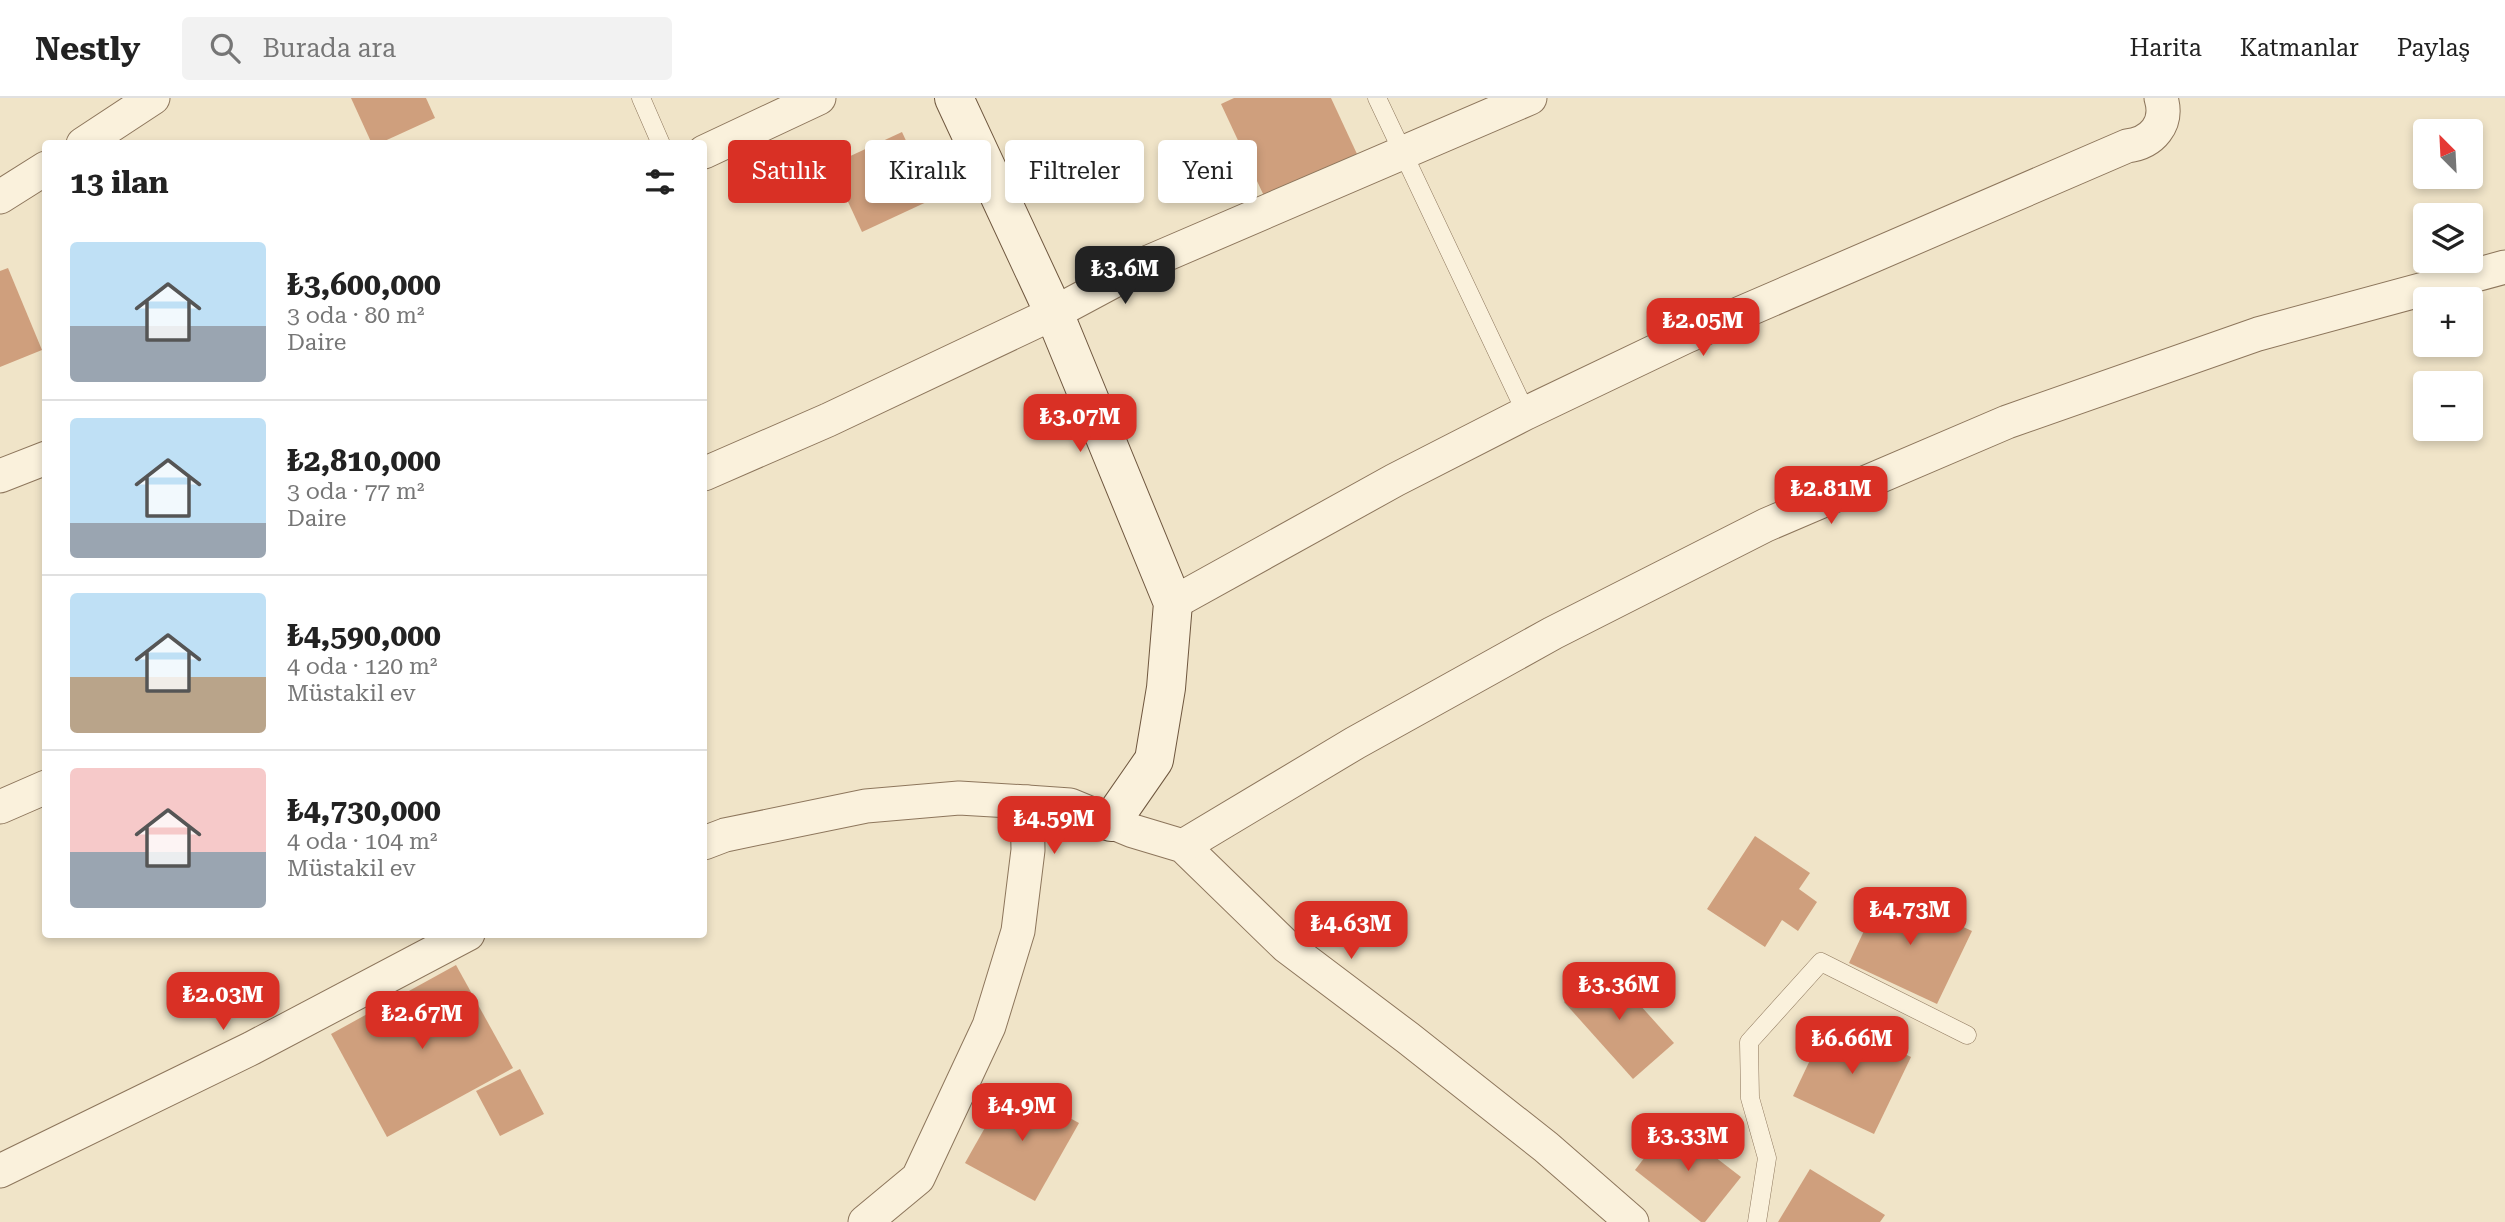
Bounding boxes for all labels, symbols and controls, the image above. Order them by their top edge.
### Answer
search box [182,17,672,80]
text: Nestly [35,29,140,68]
icon: search [206,29,244,67]
text: Burada ara [262,33,396,63]
text: Harita [2130,34,2202,62]
text: Katmanlar [2240,34,2359,62]
text: Paylaş [2397,34,2470,62]
north arrow [2413,119,2483,189]
map controls [2413,119,2483,441]
chip: Satılık [728,140,851,203]
chip: Kiralık [865,140,991,203]
chip: Filtreler [1005,140,1144,203]
chip: Yeni [1158,140,1257,203]
icon: filters [641,163,679,201]
text: 13 ilan [70,165,169,200]
button: layers [2413,203,2483,273]
pin: ₺3.6M [1076,246,1174,306]
text: ₺3.6M [1091,255,1159,282]
text: ₺3,600,000 [287,267,441,302]
icon: home [126,270,210,354]
button: + [2413,287,2483,357]
pin: ₺2.05M [1646,299,1760,358]
text: 3 oda · 80 m² [287,302,425,329]
text: ₺2.05M [1663,307,1743,334]
text: Daire [287,329,346,356]
button: − [2413,371,2483,441]
pin: ₺3.07M [1023,394,1137,454]
text: ₺3.07M [1040,403,1120,430]
text: ₺2,810,000 [287,443,441,478]
icon: home [126,446,210,530]
pin: ₺2.81M [1774,466,1888,526]
text: ₺2.81M [1791,475,1871,502]
text: 3 oda · 77 m² [287,478,425,505]
text: Daire [287,505,346,532]
text: ₺4,590,000 [287,618,441,653]
icon: home [126,621,210,705]
text: 4 oda · 120 m² [287,653,437,680]
text: Müstakil ev [287,680,416,707]
text: ₺4,730,000 [287,793,441,828]
icon: home [126,796,210,880]
pin: ₺4.59M [997,796,1111,856]
text: ₺4.59M [1014,805,1094,832]
text: 4 oda · 104 m² [287,828,437,855]
text: Müstakil ev [287,855,416,882]
pin: ₺4.73M [1853,888,1967,947]
text: ₺4.73M [1870,896,1950,923]
pin: ₺4.63M [1294,902,1408,961]
text: ₺4.63M [1311,910,1391,937]
pin: ₺3.36M [1562,962,1676,1022]
text: ₺3.36M [1579,971,1659,998]
pin: ₺2.03M [166,972,280,1032]
text: ₺2.03M [183,981,263,1008]
pin: ₺2.67M [365,992,479,1051]
text: ₺2.67M [382,1000,462,1027]
pin: ₺6.66M [1795,1016,1909,1076]
text: ₺6.66M [1812,1025,1892,1052]
pin: ₺4.9M [973,1084,1071,1143]
text: ₺4.9M [988,1092,1056,1119]
pin: ₺3.33M [1631,1114,1745,1173]
text: ₺3.33M [1648,1122,1728,1149]

